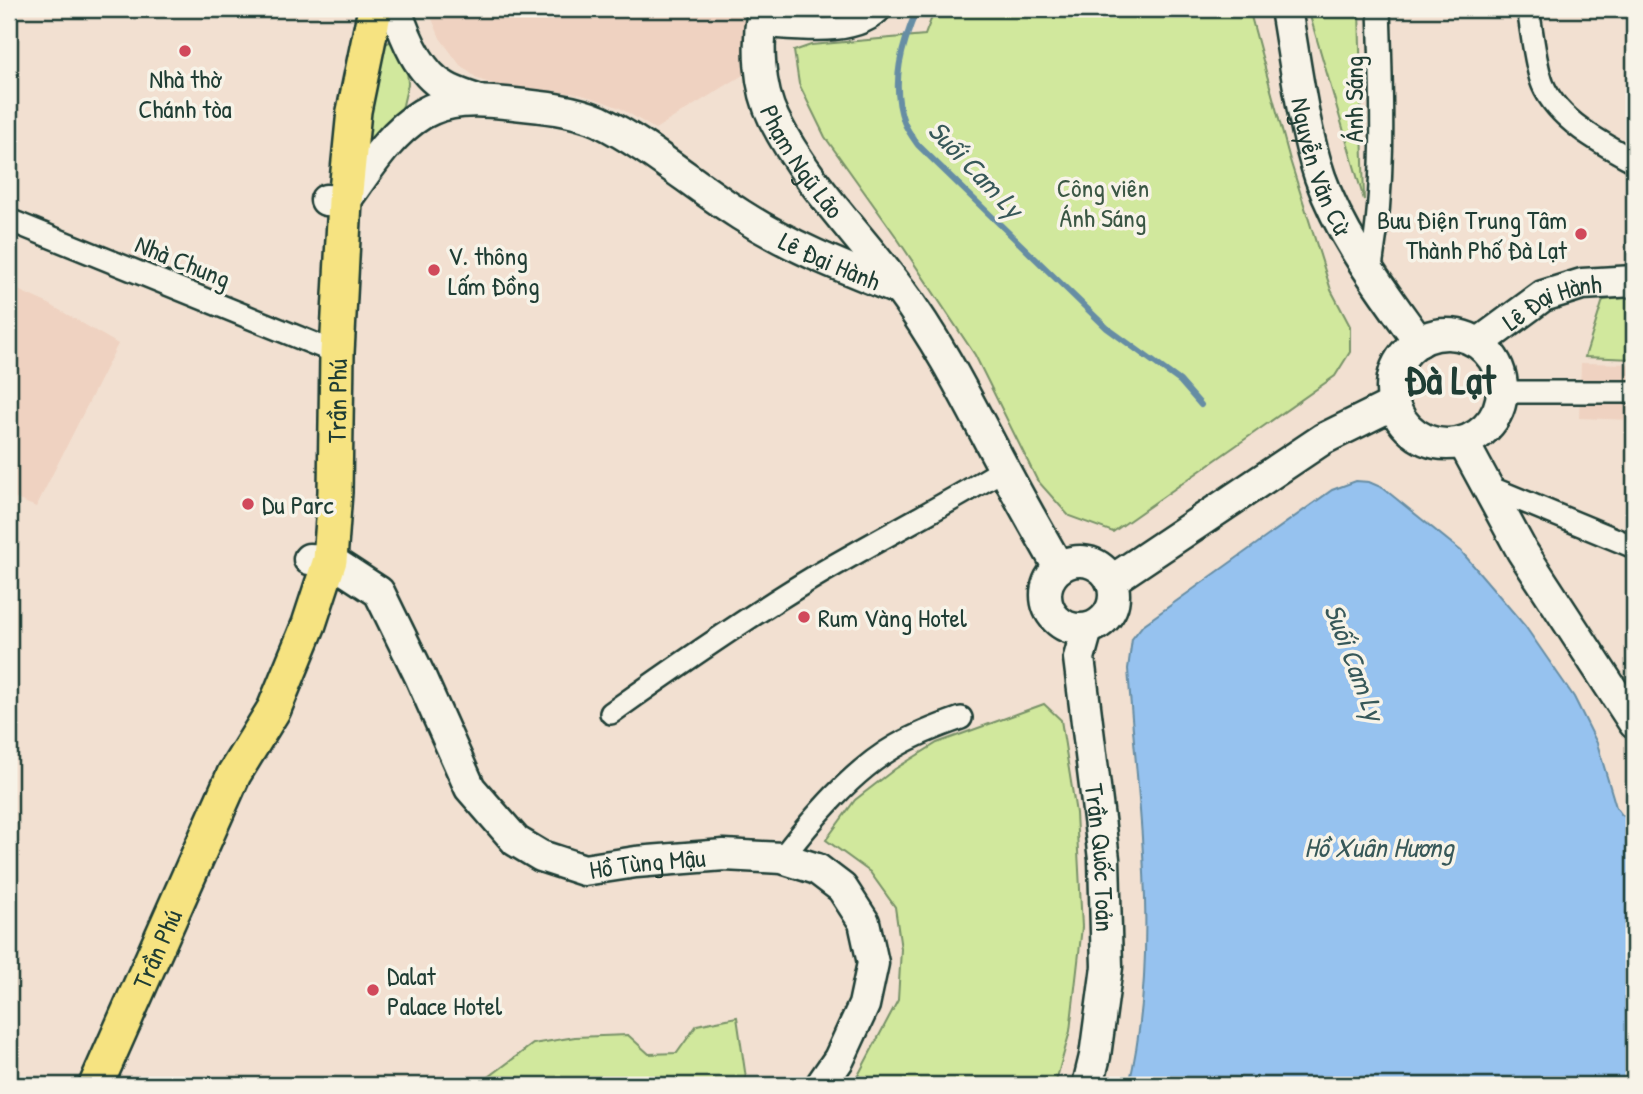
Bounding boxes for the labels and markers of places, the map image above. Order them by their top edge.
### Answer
marker: Nhà thờ Chánh tòa [177,43,193,59]
place label: Nhà thờ Chánh tòa [138,61,232,126]
place label: Bưu Điện Trung Tâm Thành Phố Đà Lạt [1377,202,1568,267]
marker: Bưu Điện Trung Tâm Thành Phố Đà Lạt [1573,226,1589,242]
place label: V. thông Lấm Đồng [448,238,540,303]
marker: V. thông Lấm Đồng [426,262,442,278]
place label: Du Parc [262,487,334,522]
marker: Du Parc [240,496,256,512]
place label: Rum Vàng Hotel [818,600,967,635]
marker: Rum Vàng Hotel [796,609,812,625]
place label: Dalat Palace Hotel [387,958,502,1023]
marker: Dalat Palace Hotel [365,982,381,998]

